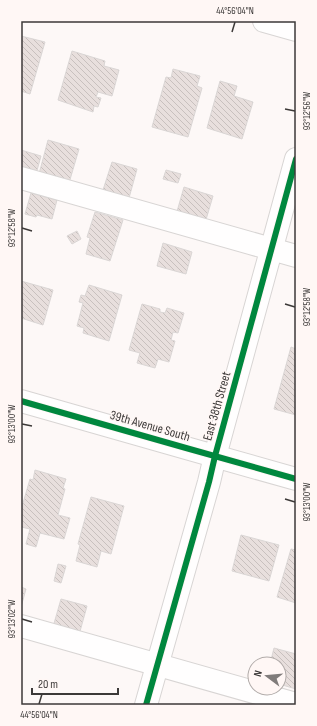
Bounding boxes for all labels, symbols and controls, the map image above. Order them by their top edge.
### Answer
text: 44°56'04"N [216,5,254,17]
text: 93°12'56"W [301,91,313,130]
text: 93°12'58"W [6,208,18,247]
text: 93°12'58"W [301,287,313,326]
street label: East 38th Street [200,370,234,442]
text: 93°13'00"W [6,404,18,444]
street label: 39th Avenue South [108,407,192,445]
text: 93°13'00"W [301,482,313,522]
text: 93°13'02"W [6,599,18,638]
north arrow [247,656,287,696]
text: N [251,669,265,678]
scale bar [32,670,118,696]
text: 20 m [38,677,58,692]
text: 44°56'04"N [20,709,58,721]

